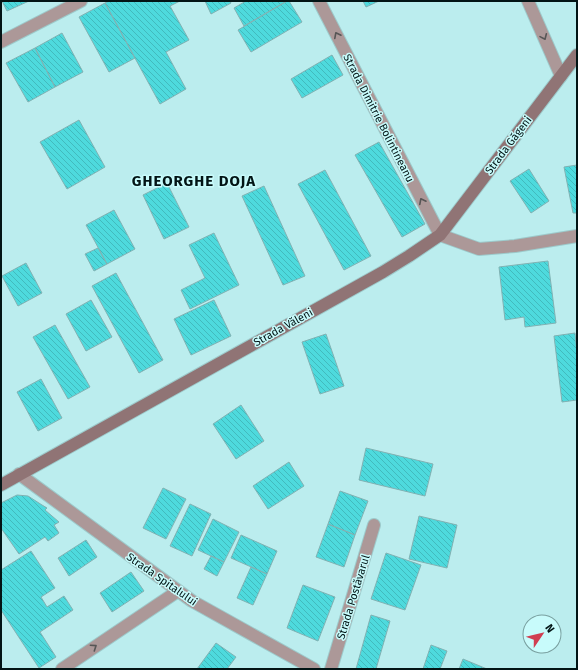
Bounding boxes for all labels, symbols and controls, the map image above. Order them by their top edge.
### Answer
one-way arrow [334,32,342,39]
one-way arrow [539,32,547,40]
street label: Strada Dimitrie Bolintineanu [340,52,417,185]
street label: Strada Găgeni [482,114,534,177]
district label: GHEORGHE DOJA [132,172,256,190]
one-way arrow [419,197,427,205]
street label: Strada Văleni [251,306,315,349]
street label: Strada Spitalului [124,550,199,609]
street label: Strada Postăvarul [334,553,373,641]
north arrow [522,614,562,654]
text: N [542,622,557,635]
one-way arrow [90,644,97,652]

